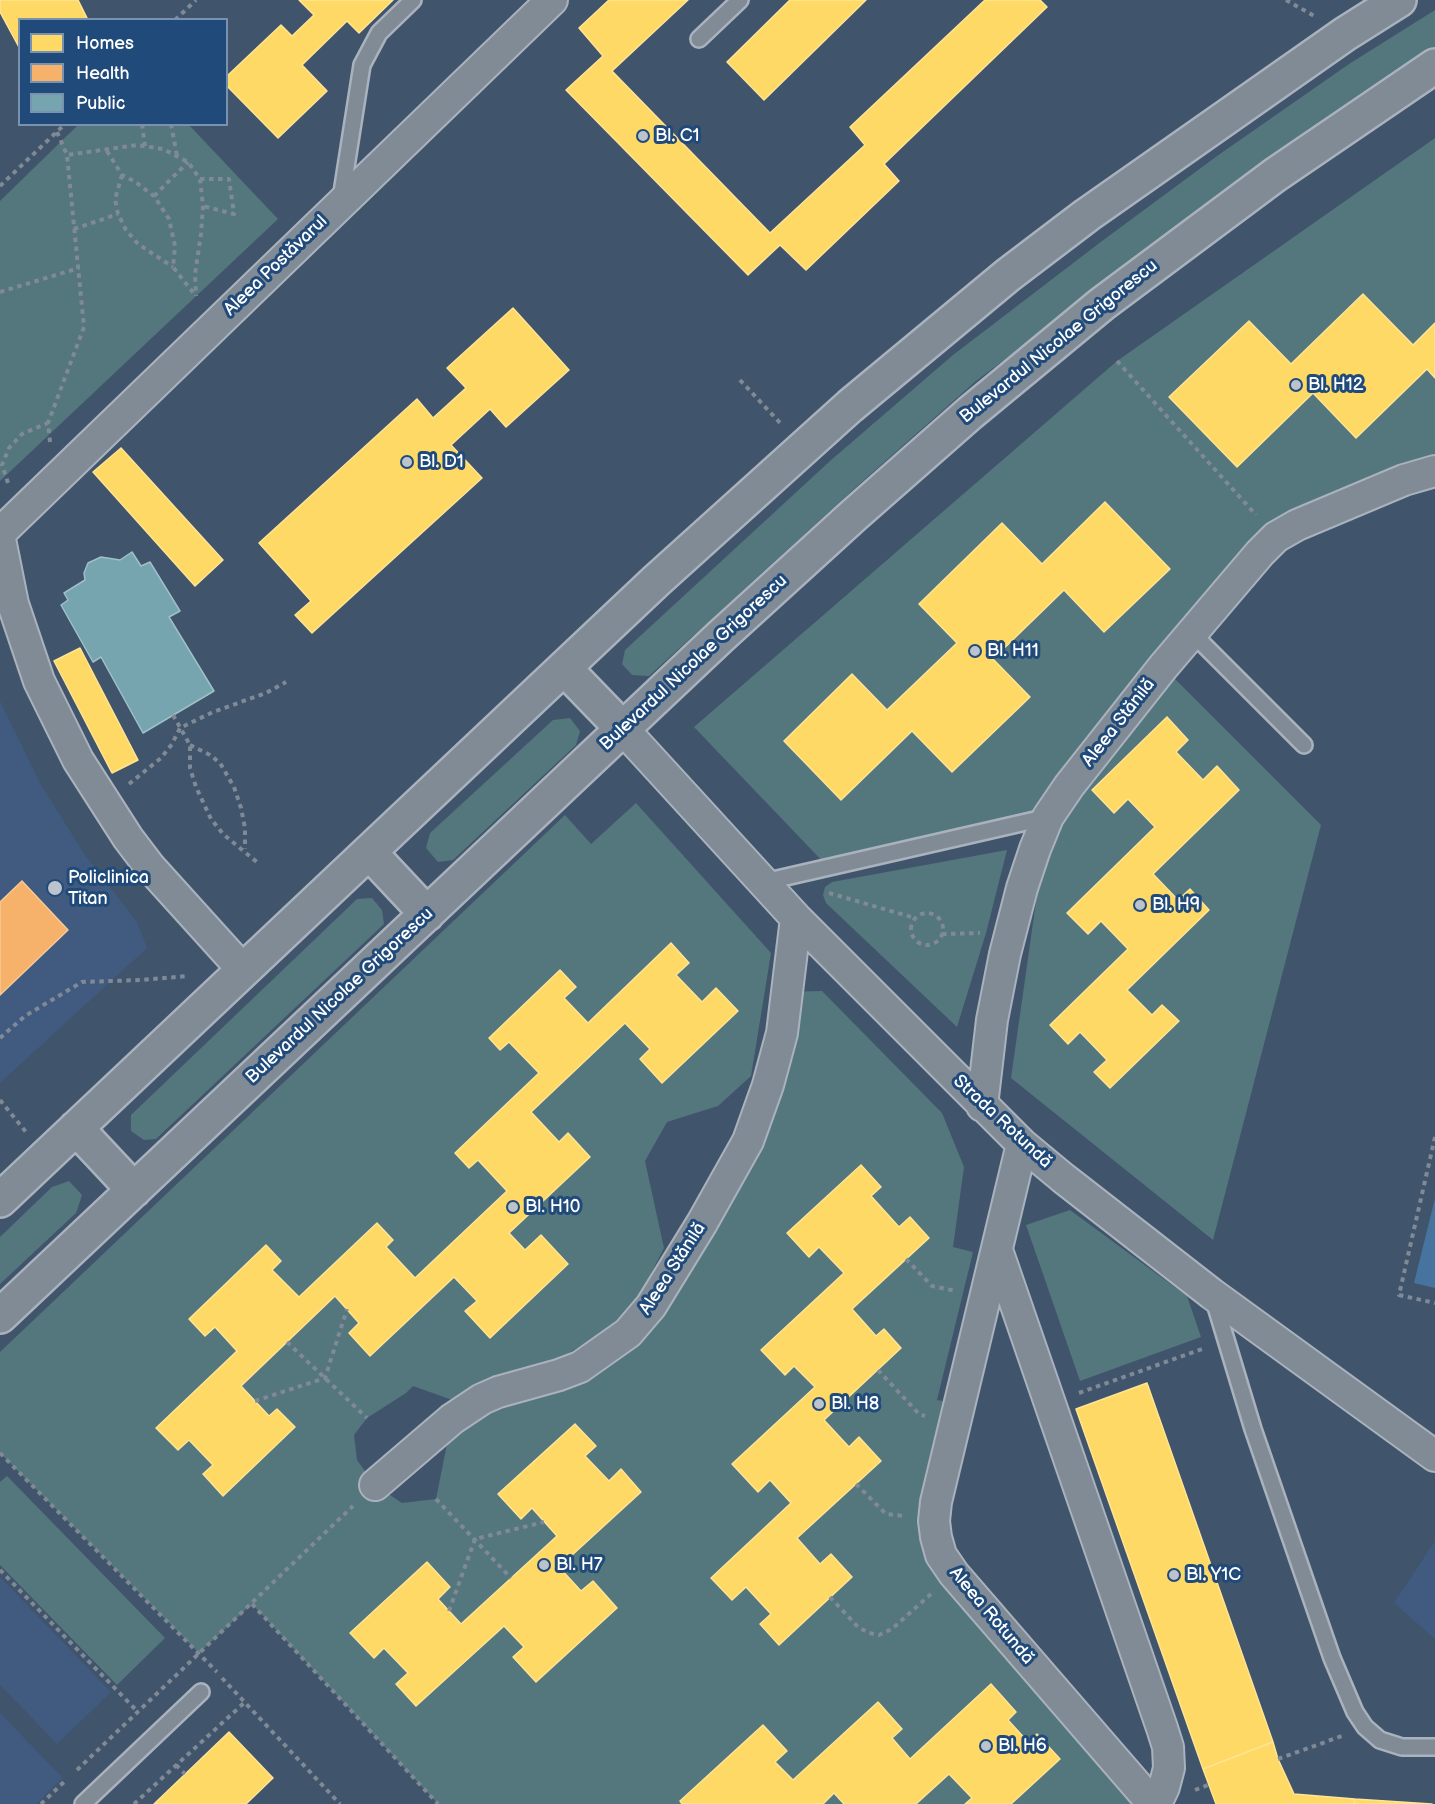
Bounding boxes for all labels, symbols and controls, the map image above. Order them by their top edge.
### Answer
legend [18,18,228,126]
text: Homes [76,33,134,54]
text: Health [76,63,130,84]
text: Public [76,93,125,114]
place label: Bl. C1 [655,125,699,147]
marker: Bl. C1 [636,129,650,143]
street label: Aleea Postăvarul [220,211,332,321]
street label: Bulevardul Nicolae Grigorescu [956,256,1162,428]
place label: Bl. H12 [1308,374,1363,396]
marker: Bl. H12 [1289,378,1303,392]
place label: Bl. D1 [419,451,464,473]
marker: Bl. D1 [400,455,414,469]
street label: Bulevardul Nicolae Grigorescu [596,570,792,756]
place label: Bl. H11 [987,640,1039,662]
marker: Bl. H11 [968,644,982,658]
street label: Aleea Stănilă [1078,675,1160,771]
place label: Policlinica Titan [68,867,149,910]
marker: Policlinica Titan [46,879,64,897]
place label: Bl. H9 [1152,894,1200,916]
marker: Bl. H9 [1133,898,1147,912]
street label: Bulevardul Nicolae Grigorescu [242,903,438,1089]
street label: Strada Rotundă [948,1071,1056,1173]
place label: Bl. H10 [525,1196,580,1218]
marker: Bl. H10 [506,1200,520,1214]
street label: Aleea Stănilă [635,1219,711,1319]
place label: Bl. H8 [831,1393,879,1415]
marker: Bl. H8 [812,1397,826,1411]
place label: Bl. H7 [556,1554,603,1576]
marker: Bl. H7 [537,1558,551,1572]
street label: Aleea Rotundă [944,1563,1038,1669]
place label: Bl. Y1C [1186,1564,1241,1586]
marker: Bl. Y1C [1167,1568,1181,1582]
place label: Bl. H6 [998,1735,1047,1757]
marker: Bl. H6 [979,1739,993,1753]

